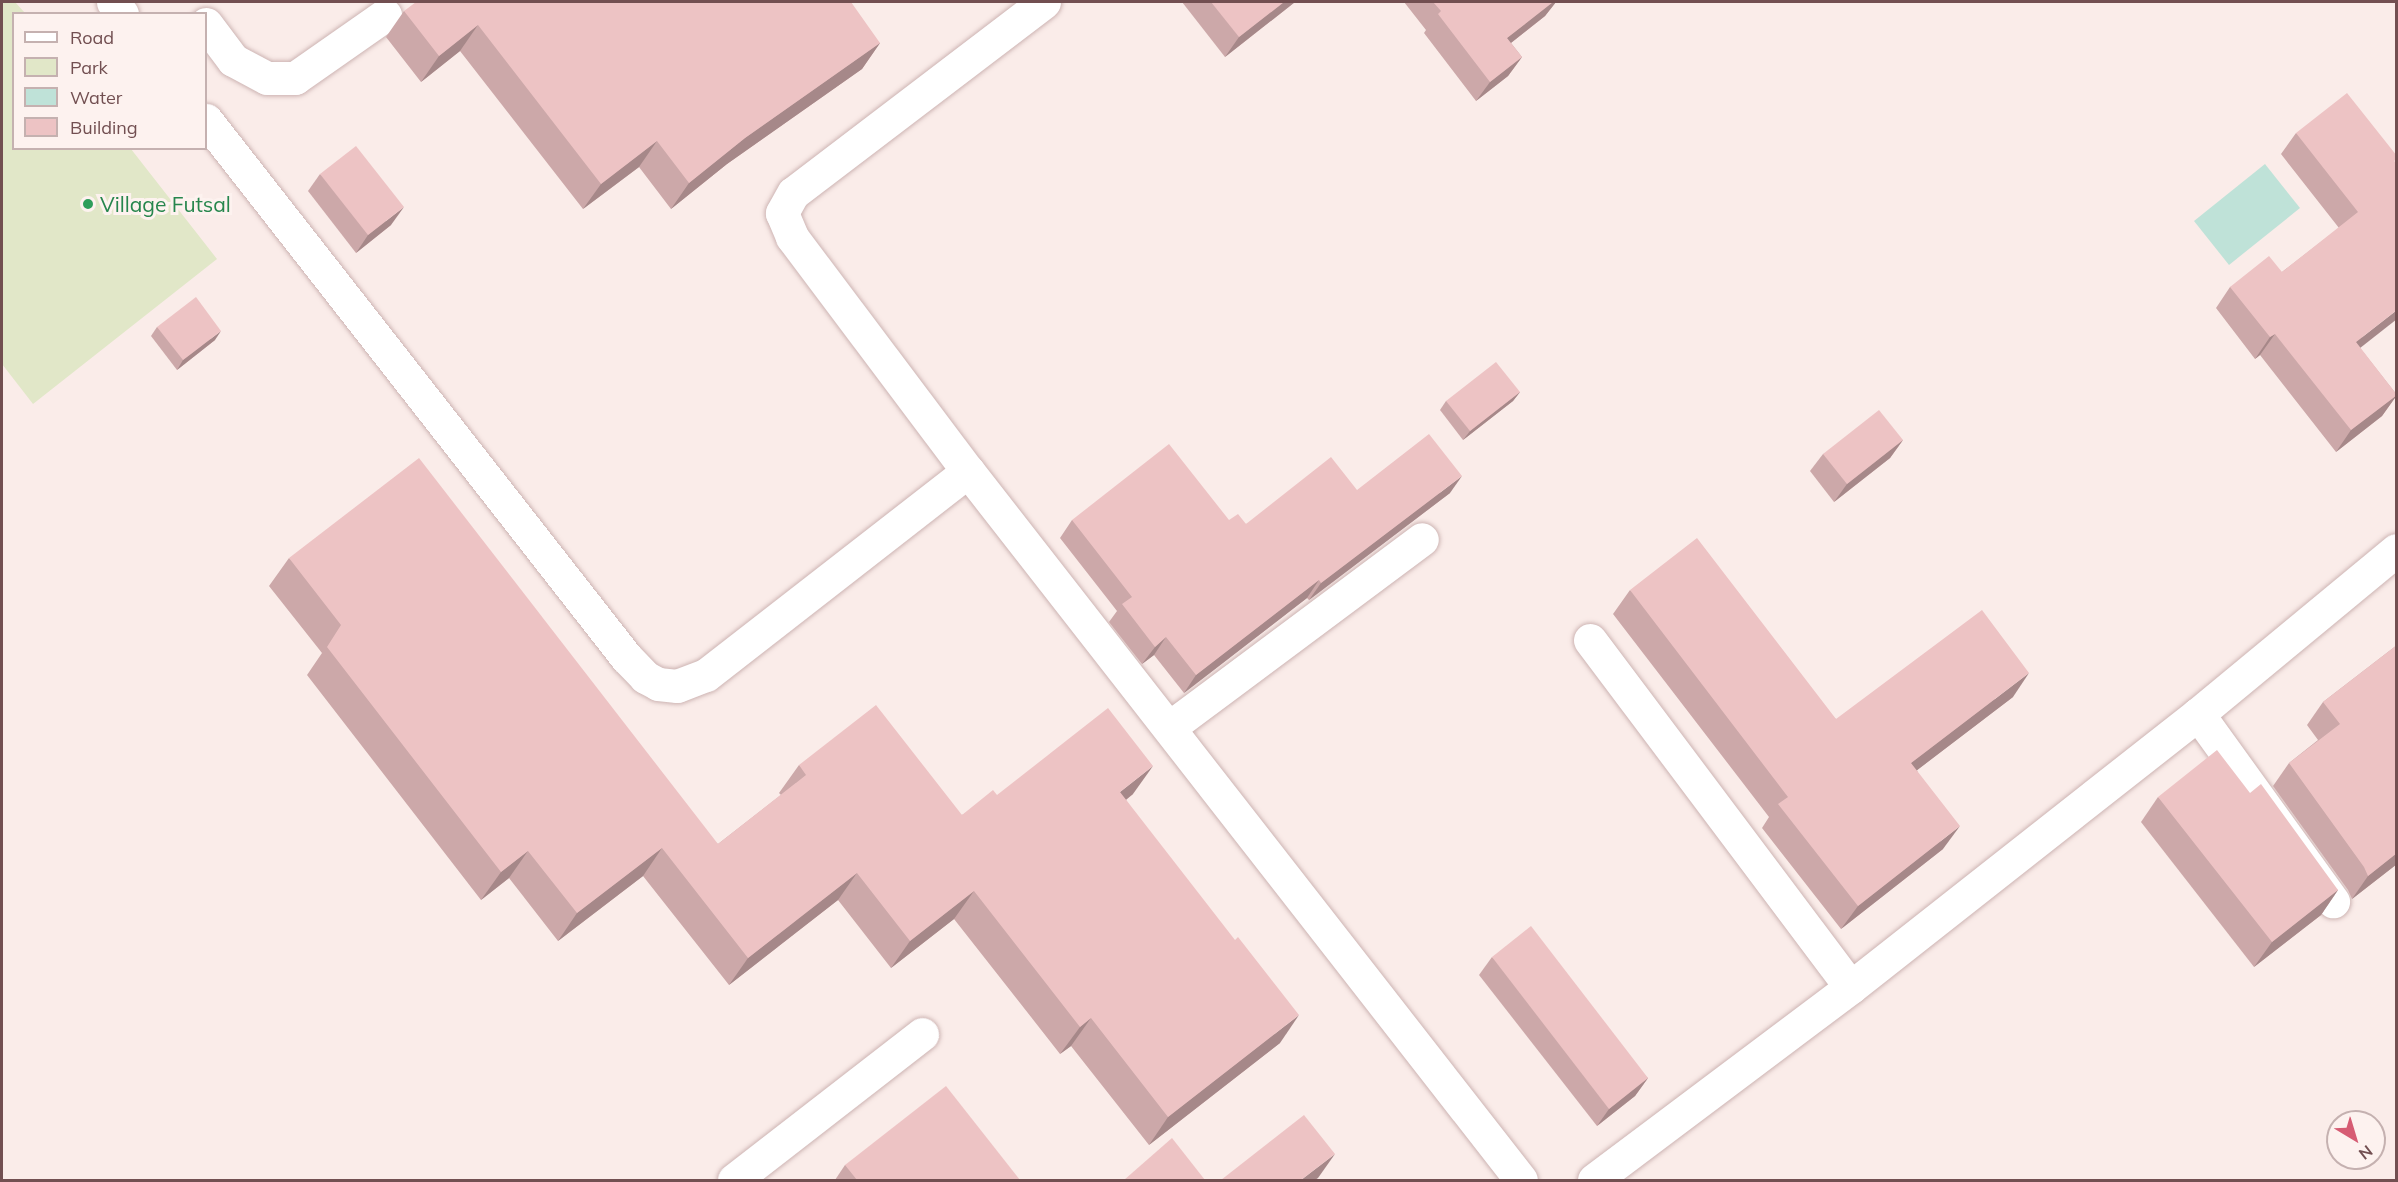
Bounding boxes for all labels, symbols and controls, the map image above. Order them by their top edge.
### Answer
legend [12,12,207,150]
text: Road [70,26,114,49]
text: Park [70,56,108,79]
text: Water [70,86,122,109]
text: Building [70,116,138,139]
place label: Village Futsal [100,191,231,217]
marker: Village Futsal [81,197,95,211]
north arrow [2326,1110,2386,1170]
text: N [2355,1141,2377,1164]

